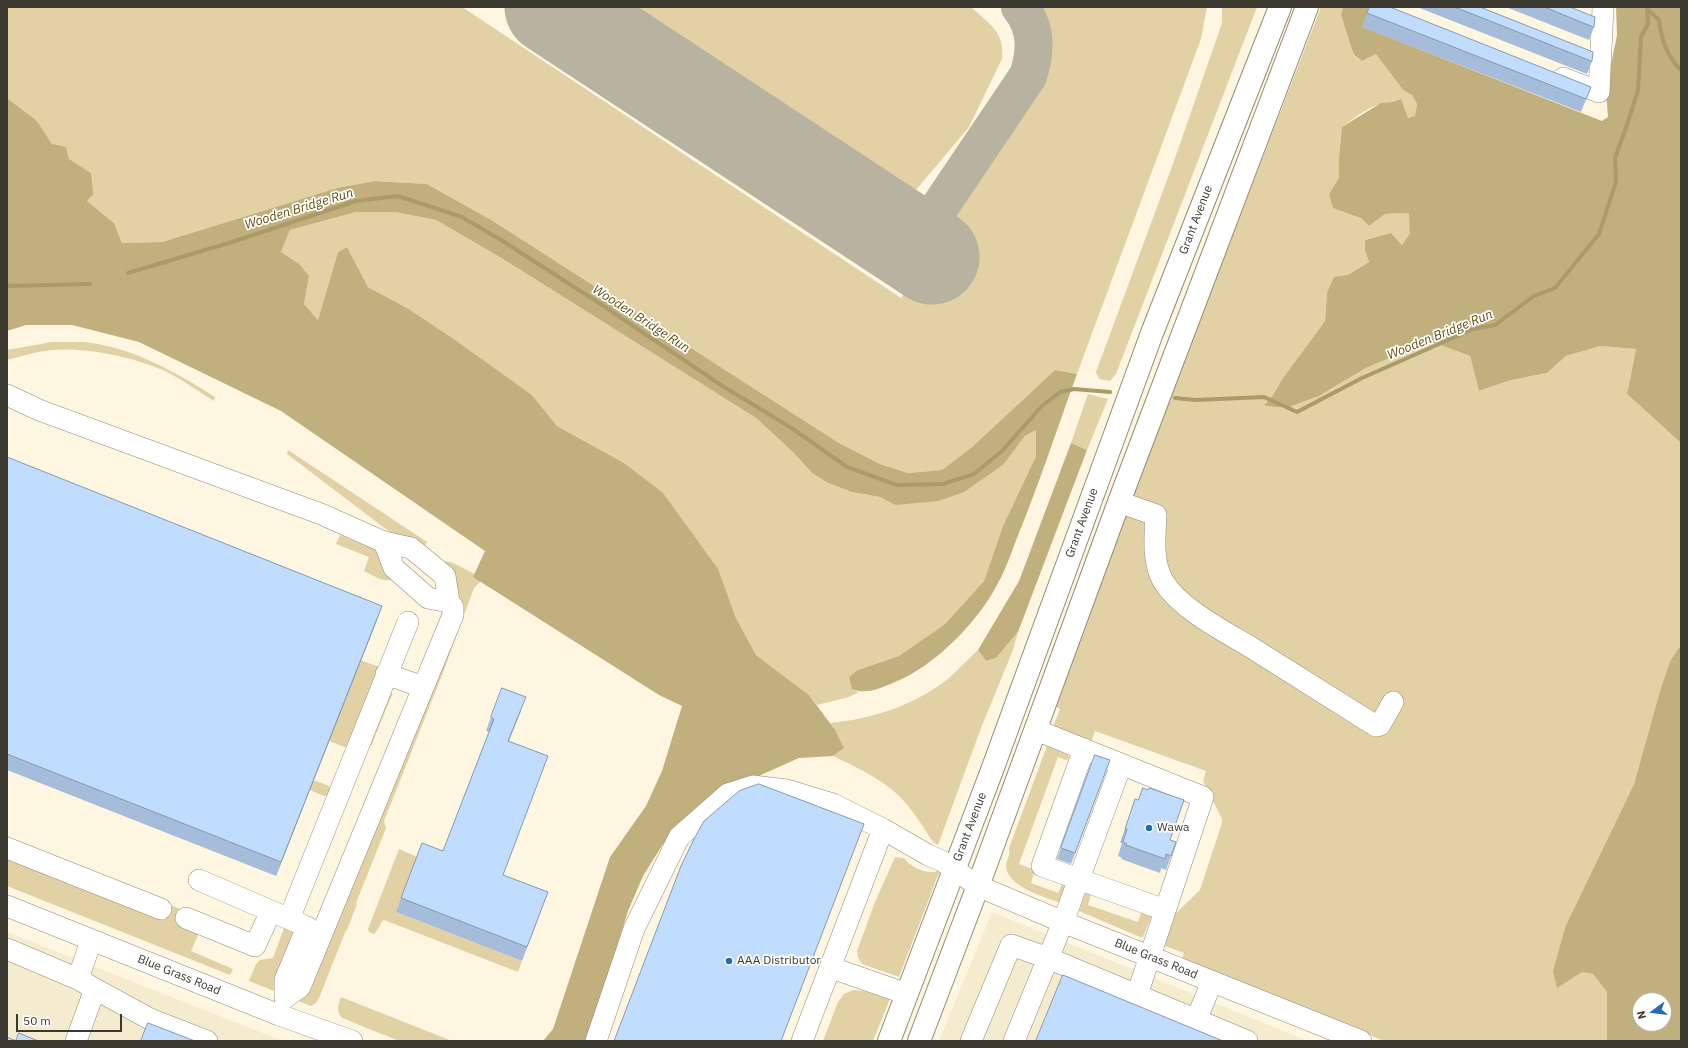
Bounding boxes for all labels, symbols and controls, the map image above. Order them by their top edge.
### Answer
street label: Grant Avenue [1176,183,1216,257]
water label: Wooden Bridge Run [243,185,355,233]
water label: Wooden Bridge Run [590,282,692,356]
water label: Wooden Bridge Run [1385,307,1495,363]
street label: Grant Avenue [1063,486,1101,560]
street label: Grant Avenue [950,790,990,864]
place label: Wawa [1157,821,1189,835]
marker: Wawa [1144,823,1154,833]
street label: Blue Grass Road [1112,936,1200,982]
street label: Blue Grass Road [135,952,223,998]
place label: AAA Distributor [737,954,821,968]
marker: AAA Distributor [724,956,734,966]
north arrow [1632,992,1672,1032]
scale bar [18,1006,124,1032]
text: N [1634,1009,1649,1021]
text: 50 m [23,1013,51,1028]

